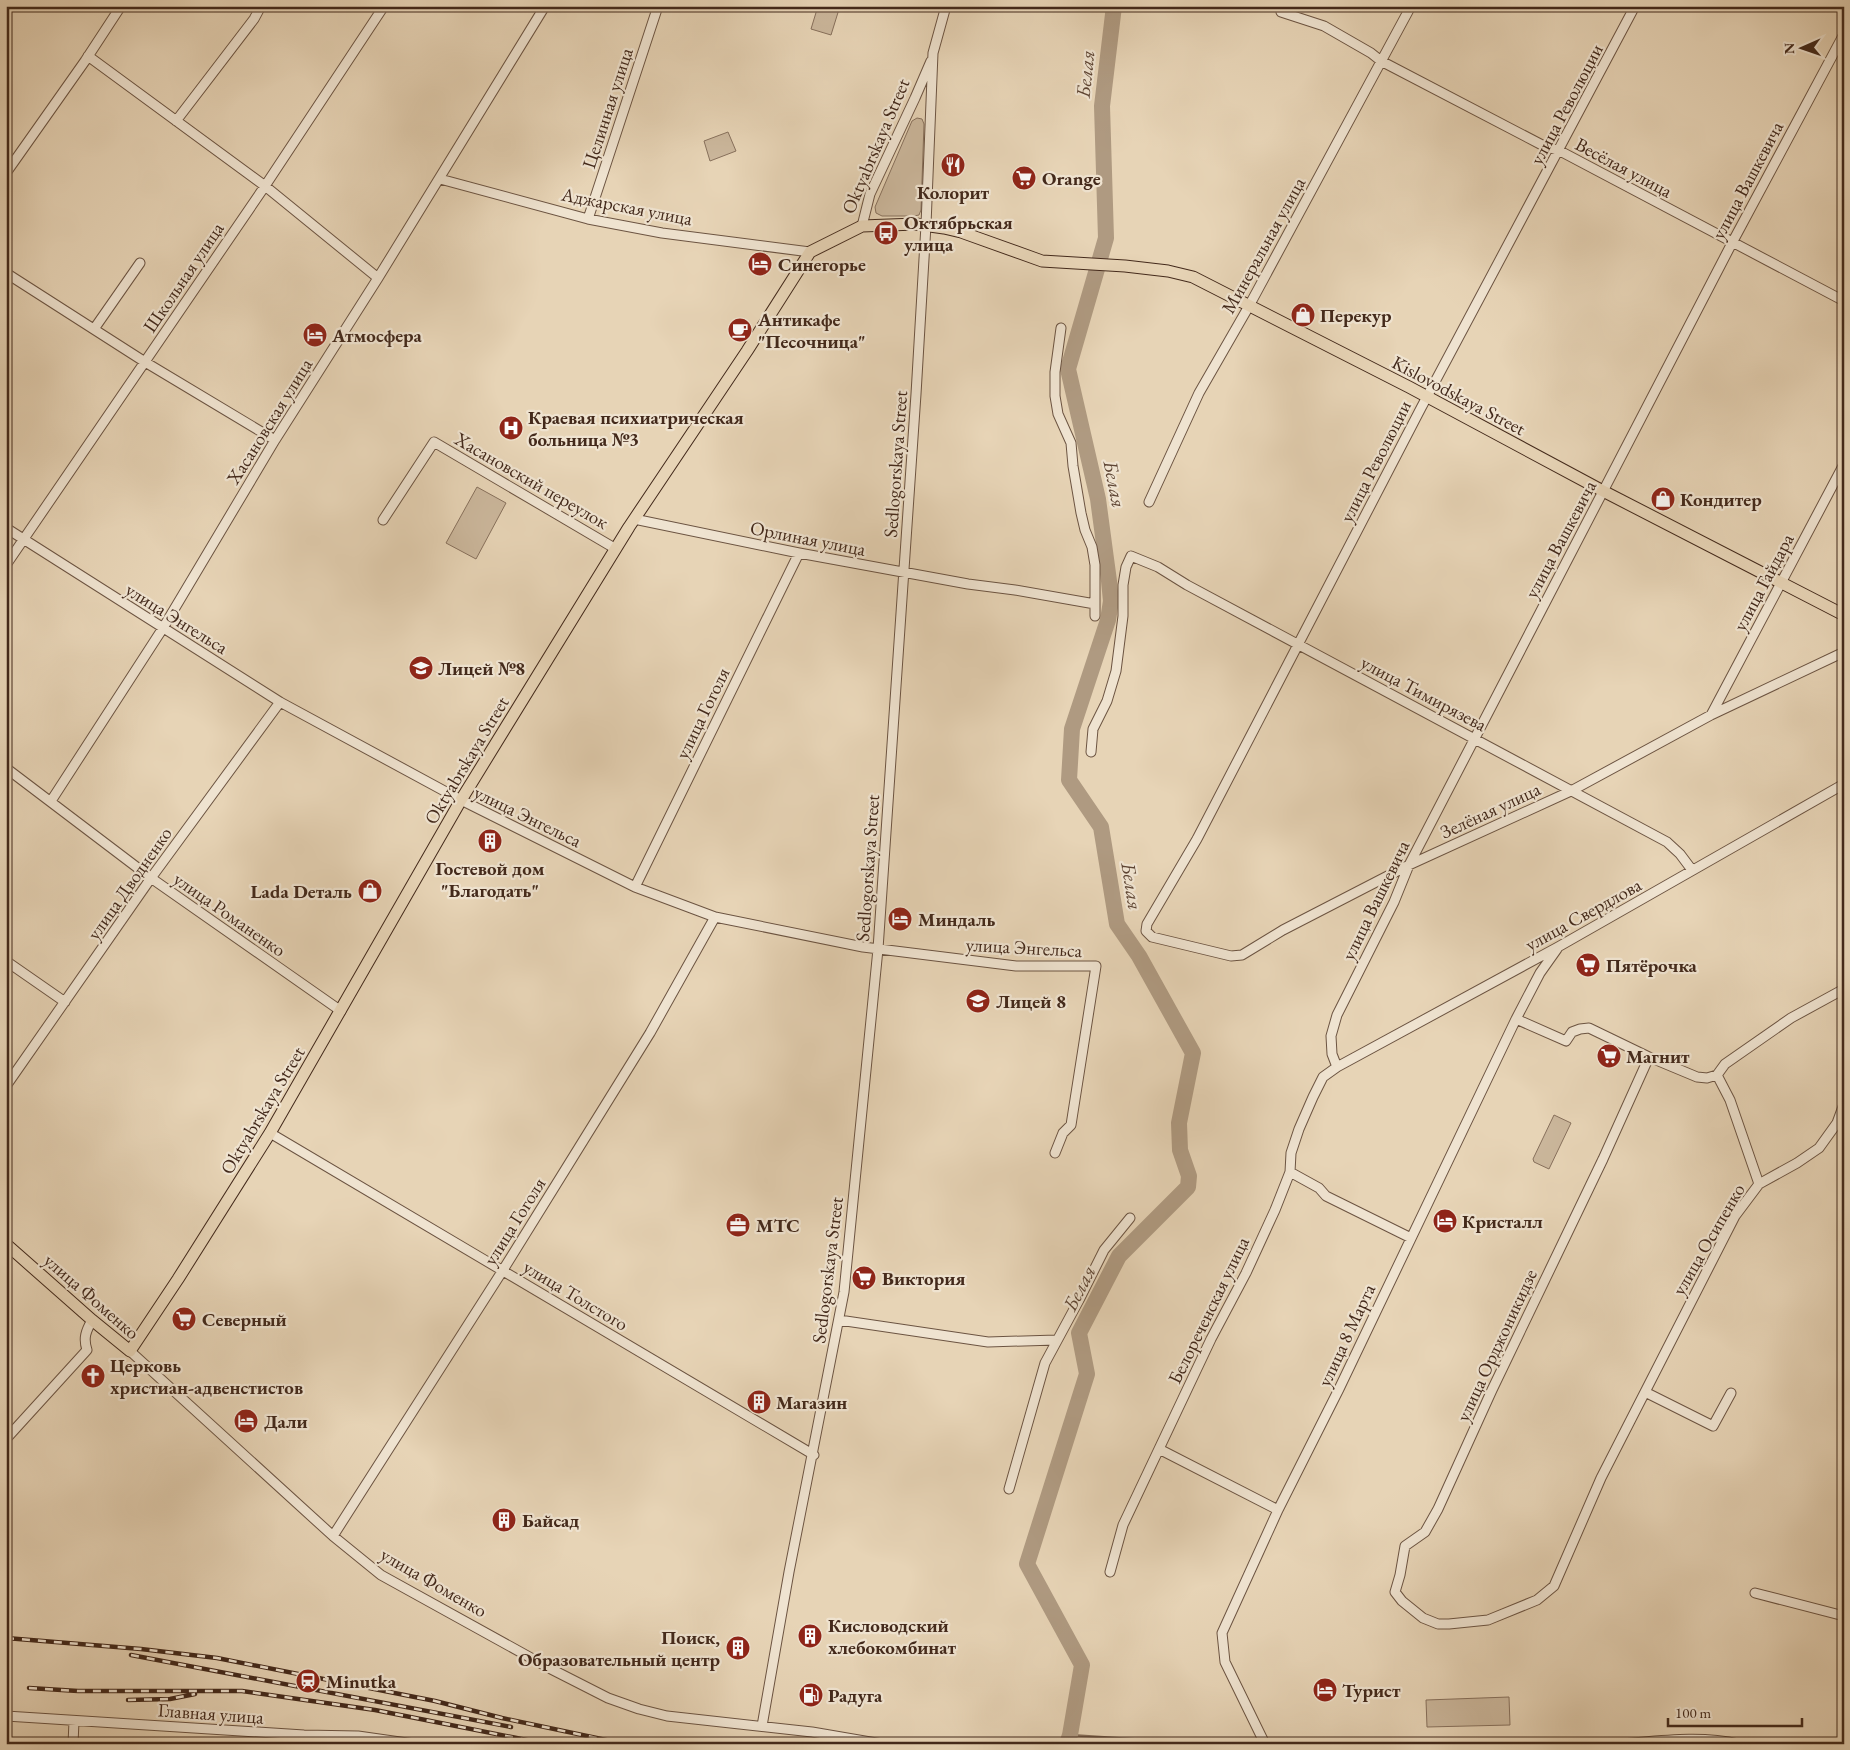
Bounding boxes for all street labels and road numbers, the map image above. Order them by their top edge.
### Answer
street label: улица Революции [1524,39,1609,169]
street label: Целинная улица [576,44,639,172]
street label: Oktyabrskaya Street [836,75,915,218]
street label: улица Вашкевича [1706,116,1789,244]
street label: Весёлая улица [1571,131,1677,204]
street label: Минеральная улица [1216,172,1311,318]
street label: Аджарская улица [558,181,695,232]
street label: Школьная улица [137,217,230,337]
street label: Kislovodskaya Street [1388,350,1530,441]
street label: Хасановская улица [220,353,318,490]
street label: Sedlogorskaya Street [878,390,913,538]
street label: улица Революции [1334,396,1417,526]
street label: Хасановский переулок [449,426,613,535]
street label: улица Вашкевича [1519,475,1602,603]
street label: Орлиная улица [748,515,868,562]
street label: улица Гайдара [1727,529,1800,635]
street label: улица Энгельса [121,577,233,660]
street label: улица Тимирязева [1356,650,1492,737]
street label: улица Гоголя [670,663,736,763]
street label: Oktyabrskaya Street [418,692,514,829]
street label: Зелёная улица [1436,776,1545,845]
street label: улица Энгельса [470,780,586,853]
street label: Sedlogorskaya Street [850,794,885,942]
street label: улица Дводненко [81,822,178,945]
street label: улица Вашкевича [1336,836,1415,964]
street label: улица Романенко [169,866,291,962]
street label: улица Свердлова [1521,872,1646,957]
street label: улица Энгельса [965,932,1083,963]
street label: Oktyabrskaya Street [214,1042,310,1179]
street label: улица Гоголя [478,1172,552,1270]
street label: улица Осипенко [1666,1179,1751,1300]
street label: Sedlogorskaya Street [806,1195,849,1345]
street label: Белореченская улица [1162,1232,1255,1388]
street label: улица Фоменко [39,1248,145,1345]
street label: улица Толстого [519,1254,633,1337]
street label: улица Орджоникидзе [1450,1265,1543,1425]
street label: улица 8 Марта [1312,1279,1381,1391]
street label: улица Фоменко [376,1542,492,1623]
street label: Главная улица [157,1697,265,1730]

